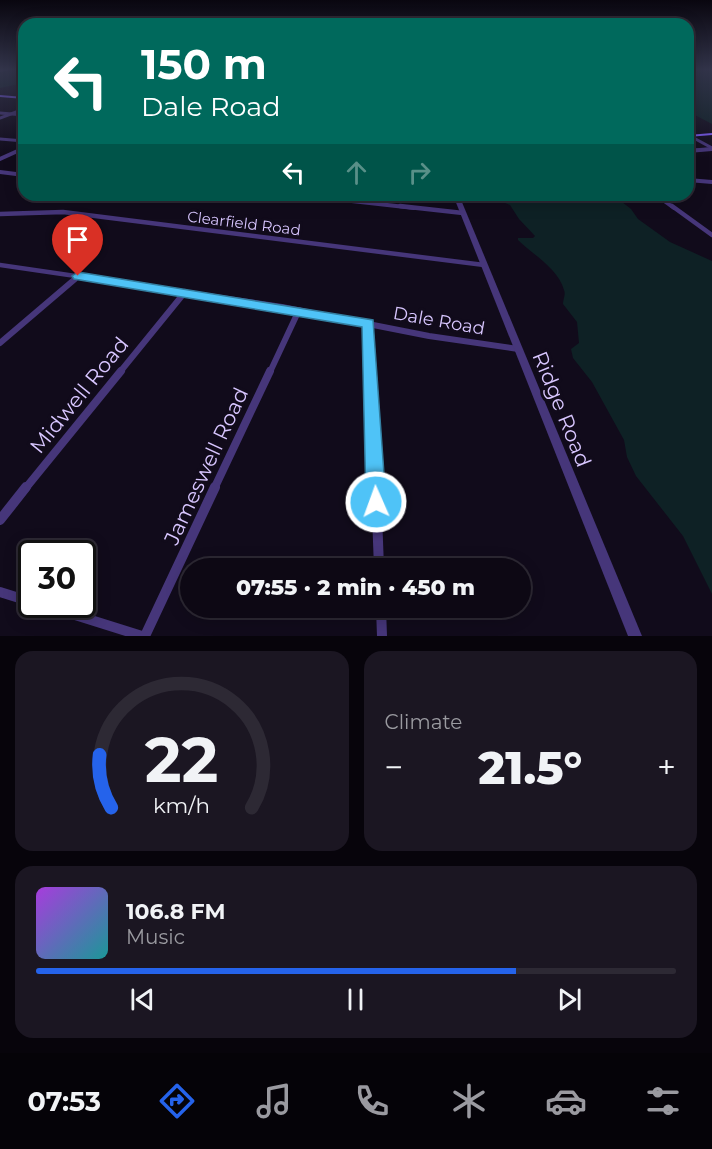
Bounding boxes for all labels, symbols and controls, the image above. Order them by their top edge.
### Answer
text: 150 m [141,38,267,90]
icon: left [42,42,120,120]
text: Dale Road [141,90,280,123]
icon: left [277,156,310,189]
icon: ahead [340,156,373,189]
icon: right [403,156,436,189]
street label: Clearfield Road [186,207,302,239]
pin [52,214,103,276]
icon: arrive [61,223,94,256]
street label: Dale Road [391,302,487,340]
street label: Midwell Road [24,332,134,458]
street label: Ridge Road [527,347,597,471]
street label: Jameswell Road [158,383,253,549]
position arrow [344,470,408,534]
speed limit sign: 30 [18,540,96,618]
text: 07:55 · 2 min · 450 m [236,574,475,601]
text: Climate [385,710,462,734]
text: 22 [145,722,219,798]
text: 21.5° [478,740,582,795]
text: − [385,747,403,787]
text: + [657,747,676,787]
text: km/h [153,792,210,818]
text: 106.8 FM [126,898,226,925]
text: Music [126,925,185,949]
icon: previous [126,983,159,1016]
icon: pause [339,983,372,1016]
icon: next [553,983,586,1016]
icon: directions [156,1080,198,1122]
icon: music [253,1080,295,1122]
icon: phone [351,1080,393,1122]
icon: climate [448,1080,490,1122]
icon: car [545,1080,587,1122]
icon: filters [642,1080,684,1122]
text: 07:53 [28,1085,101,1118]

